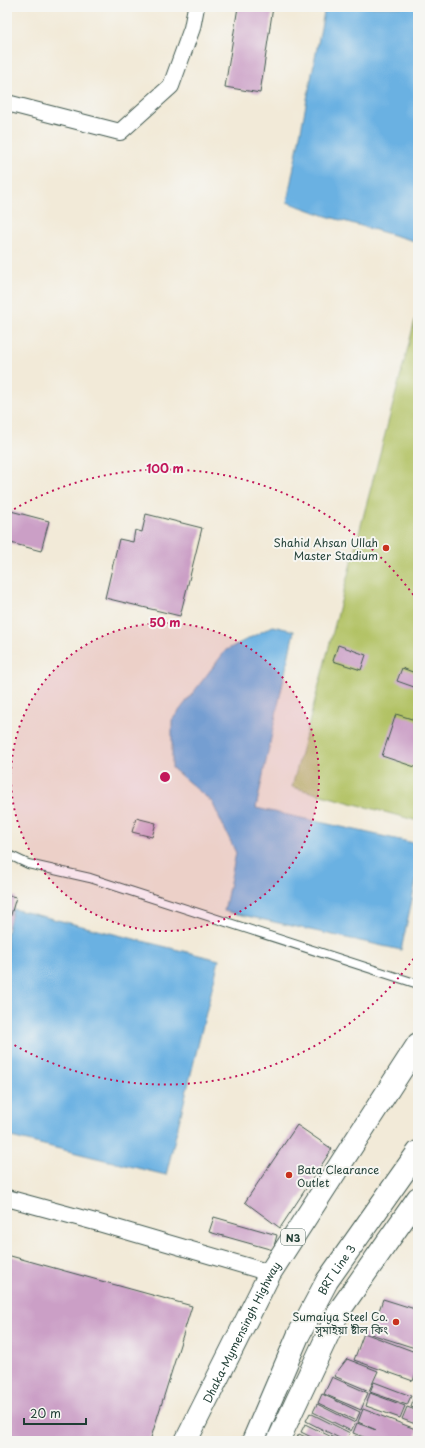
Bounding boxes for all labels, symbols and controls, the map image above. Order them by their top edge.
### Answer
text: 100 m [146,459,184,477]
place label: Shahid Ahsan Ullah Master Stadium [273,534,378,564]
marker: Shahid Ahsan Ullah Master Stadium [381,543,391,553]
text: 50 m [149,613,181,631]
centre of rings [158,770,172,784]
place label: Bata Clearance Outlet [297,1161,379,1191]
marker: Bata Clearance Outlet [284,1170,294,1180]
road number: N3 [281,1229,305,1245]
street label: BRT Line 3 [313,1241,359,1298]
street label: Dhaka-Mymensingh Highway [198,1258,284,1406]
place label: Sumaiya Steel Co. সুমাইয়া ষ্টীল কিং [292,1308,388,1338]
marker: Sumaiya Steel Co. সুমাইয়া ষ্টীল কিং [391,1317,401,1327]
scale bar [24,1400,86,1426]
text: 20 m [30,1404,61,1422]

